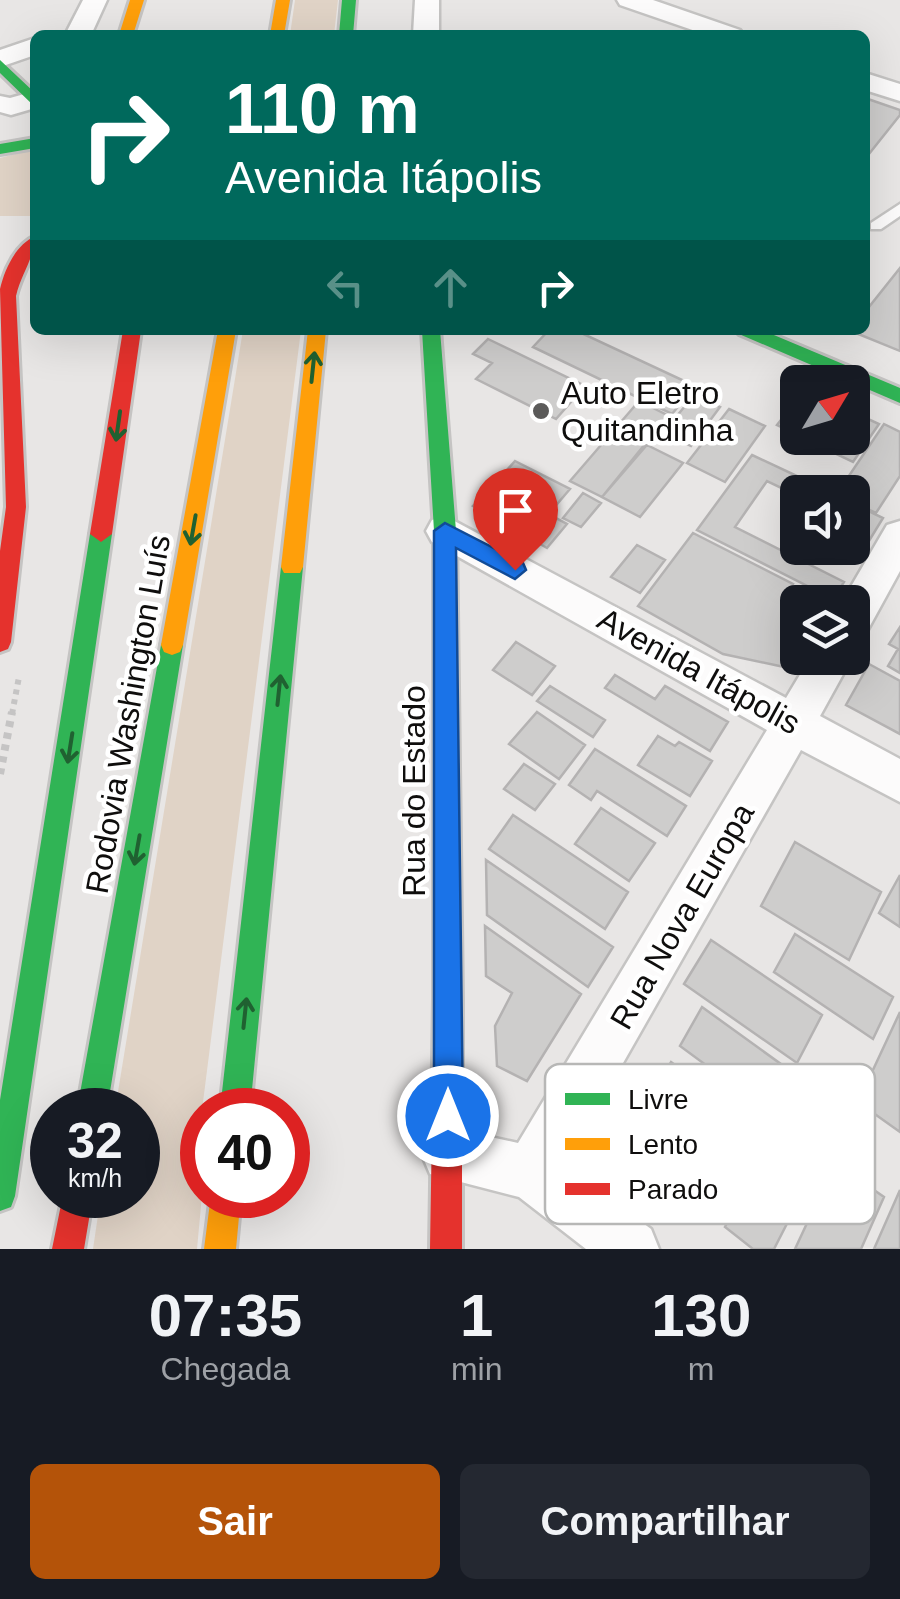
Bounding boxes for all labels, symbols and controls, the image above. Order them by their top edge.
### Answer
icon: right [60,70,190,200]
text: 110 m [225,70,420,148]
text: Avenida Itápolis [225,152,542,203]
icon: left [318,260,373,315]
icon: ahead [423,260,478,315]
icon: right [528,260,583,315]
one-way arrow [304,351,323,383]
north arrow [780,365,870,455]
map controls [780,365,870,675]
place label: Auto Eletro Quitandinha [561,375,734,448]
marker: Auto Eletro Quitandinha [530,400,552,422]
one-way arrow [108,410,127,442]
pin [473,468,558,571]
button: sound [780,475,870,565]
icon: arrive [488,483,543,538]
one-way arrow [183,513,202,545]
street label: Rodovia Washington Luís [79,532,177,896]
button: layers [780,585,870,675]
street label: Avenida Itápolis [592,601,806,741]
one-way arrow [270,674,289,706]
street label: Rua do Estado [396,685,432,897]
one-way arrow [60,731,79,764]
street label: Rua Nova Europa [603,797,761,1035]
one-way arrow [127,833,146,866]
one-way arrow [236,997,255,1030]
position arrow [396,1064,500,1168]
legend [545,1064,875,1224]
text: Livre [628,1084,689,1115]
speed limit sign: 40 [180,1088,310,1218]
text: 32 [67,1113,123,1169]
text: Lento [628,1129,698,1160]
text: km/h [68,1164,122,1192]
text: Parado [628,1174,718,1205]
text: 07:35 [149,1282,302,1349]
text: 1 [460,1282,493,1349]
text: 130 [651,1282,751,1349]
text: Chegada [160,1351,290,1387]
text: min [451,1351,502,1387]
text: m [688,1351,715,1387]
button: Sair [30,1464,440,1579]
button: Compartilhar [460,1464,870,1579]

